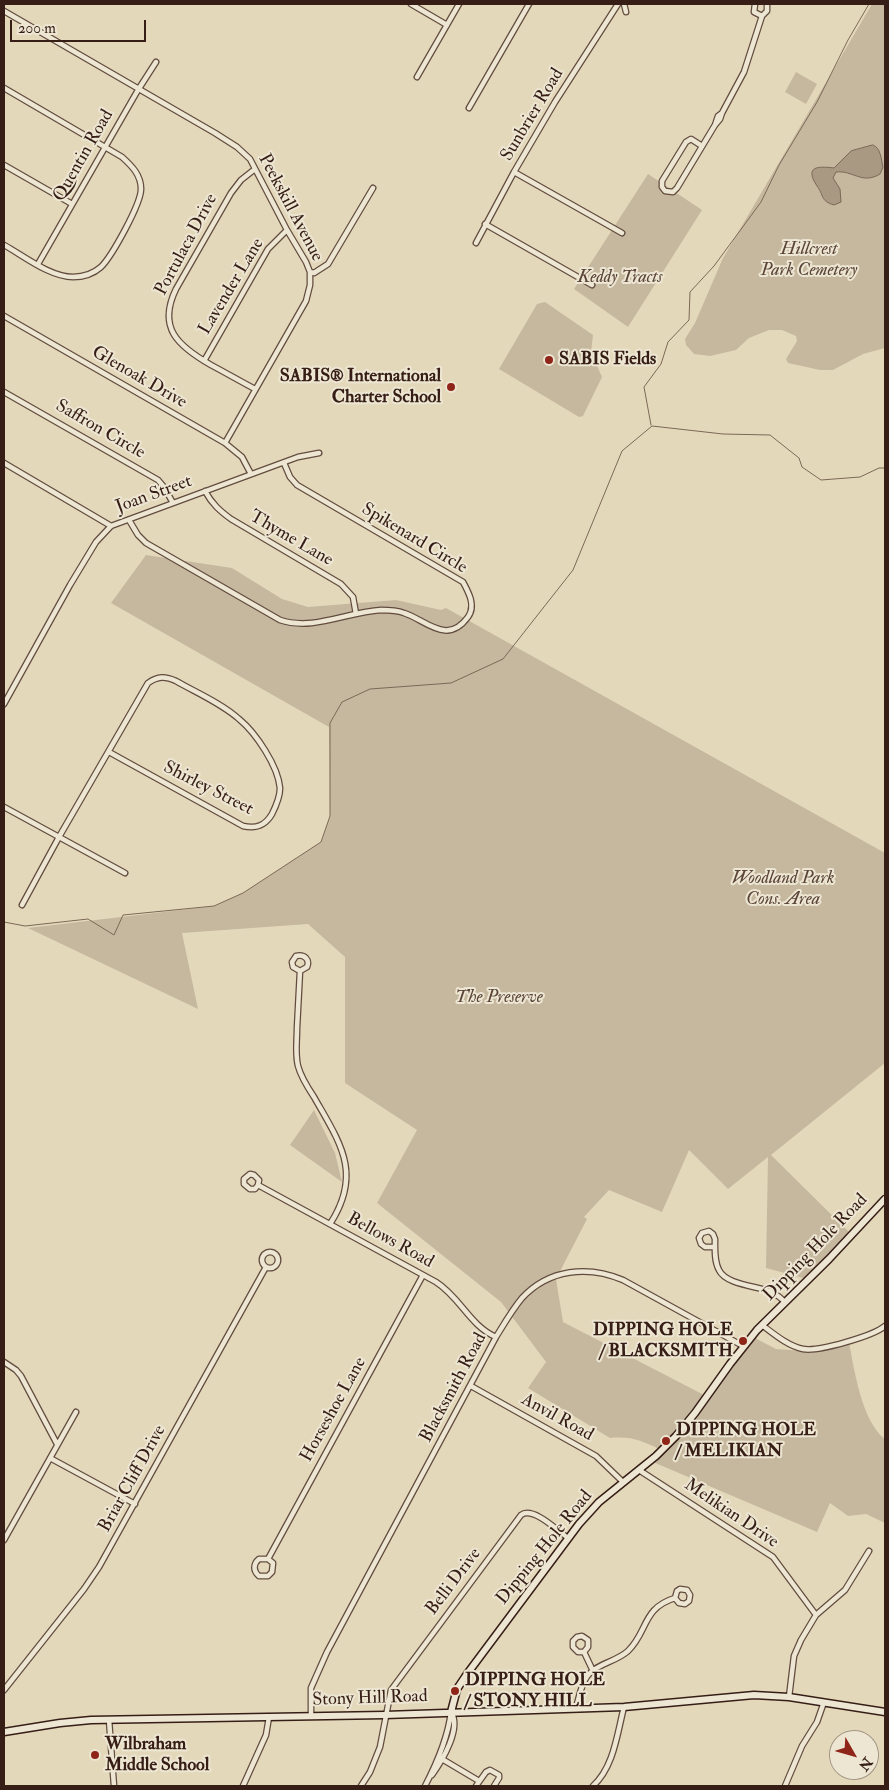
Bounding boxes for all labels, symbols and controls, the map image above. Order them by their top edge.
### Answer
scale bar [12,10,149,42]
text: 200 m [18,19,56,38]
street label: Sunbrier Road [497,65,569,165]
street label: Quentin Road [49,106,119,206]
street label: Peekskill Avenue [253,151,327,265]
street label: Portulaca Drive [151,190,223,300]
street label: Lavender Lane [195,235,269,339]
park label: Hillcrest Park Cemetery [760,239,858,282]
park label: Keddy Tracts [578,267,662,289]
street label: Glenoak Drive [88,342,190,414]
place label: SABIS Fields [559,349,656,371]
marker: SABIS Fields [543,354,555,366]
place label: SABIS® International Charter School [280,366,441,408]
marker: SABIS® International Charter School [445,381,457,393]
street label: Saffron Circle [51,396,149,464]
street label: Joan Street [113,471,195,519]
street label: Spikenard Circle [357,499,471,579]
street label: Thyme Lane [245,506,337,572]
street label: Shirley Street [159,757,257,821]
park label: Woodland Park Cons. Area [731,868,835,911]
park label: The Preserve [455,987,543,1009]
street label: Dipping Hole Road [759,1190,873,1306]
street label: Bellows Road [343,1208,437,1274]
place label: DIPPING HOLE / BLACKSMITH [593,1320,733,1362]
street label: Blacksmith Road [416,1330,492,1446]
marker: DIPPING HOLE / BLACKSMITH [737,1335,749,1347]
street label: Horseshoe Lane [296,1354,372,1466]
street label: Anvil Road [517,1389,597,1447]
place label: DIPPING HOLE / MELIKIAN [676,1420,816,1462]
street label: Briar Cliff Drive [95,1422,171,1536]
marker: DIPPING HOLE / MELIKIAN [660,1435,672,1447]
street label: Melikian Drive [680,1475,782,1553]
street label: Dipping Hole Road [492,1486,598,1610]
street label: Belli Drive [422,1544,486,1620]
place label: DIPPING HOLE / STONY HILL [465,1670,605,1712]
marker: DIPPING HOLE / STONY HILL [449,1685,461,1697]
street label: Stony Hill Road [312,1686,428,1712]
north arrow [829,1730,879,1780]
place label: Wilbraham Middle School [105,1734,209,1776]
marker: Wilbraham Middle School [89,1749,101,1761]
text: N [855,1754,876,1774]

